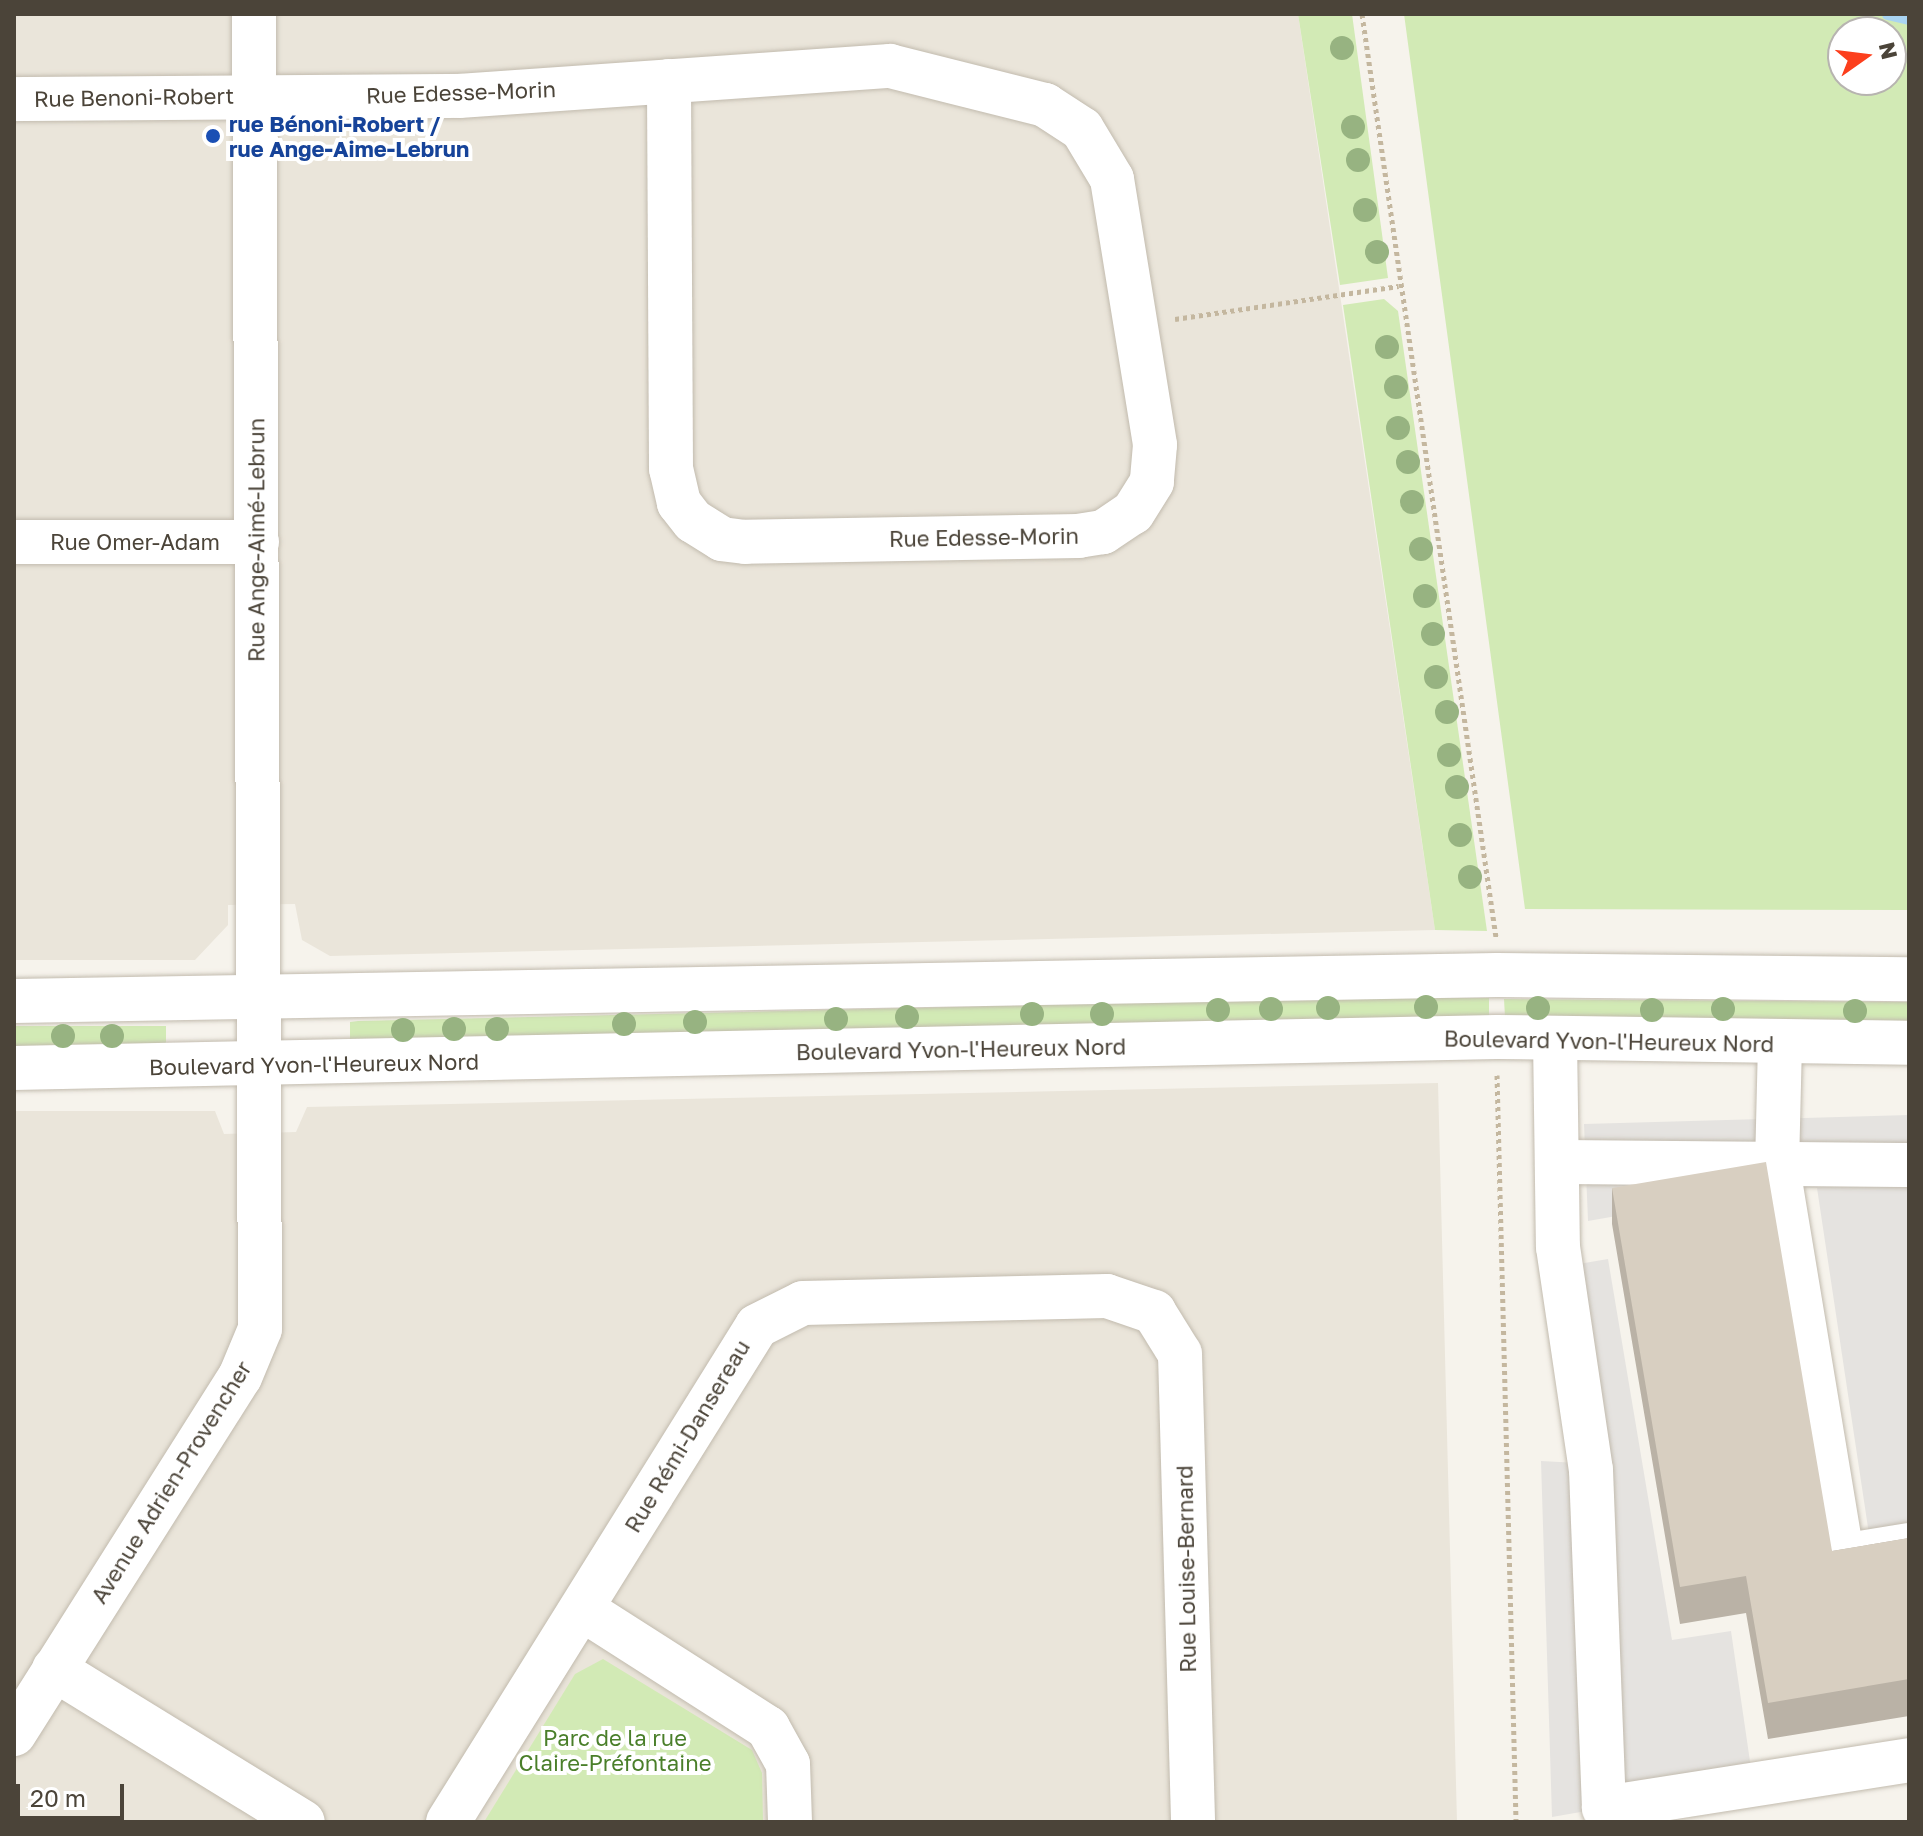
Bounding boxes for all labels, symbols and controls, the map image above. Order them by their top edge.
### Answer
north arrow [1827,16,1907,96]
text: N [1874,39,1904,62]
street label: Rue Edesse-Morin [366,75,556,109]
street label: Rue Benoni-Robert [34,82,234,112]
place label: rue Bénoni-Robert / rue Ange-Aime-Lebrun [229,110,469,162]
marker: rue Bénoni-Robert / rue Ange-Aime-Lebrun [204,127,222,145]
street label: Rue Ange-Aimé-Lebrun [243,418,269,662]
street label: Rue Edesse-Morin [889,522,1079,552]
street label: Rue Omer-Adam [50,529,220,555]
street label: Boulevard Yvon-l'Heureux Nord [1444,1025,1774,1057]
street label: Boulevard Yvon-l'Heureux Nord [796,1033,1126,1065]
street label: Boulevard Yvon-l'Heureux Nord [149,1048,479,1080]
street label: Rue Rémi-Dansereau [619,1335,755,1537]
street label: Avenue Adrien-Provencher [85,1356,257,1608]
street label: Rue Louise-Bernard [1171,1465,1201,1673]
park label: Parc de la rue Claire-Préfontaine [519,1724,711,1776]
scale bar [20,1768,128,1818]
text: 20 m [30,1783,86,1812]

